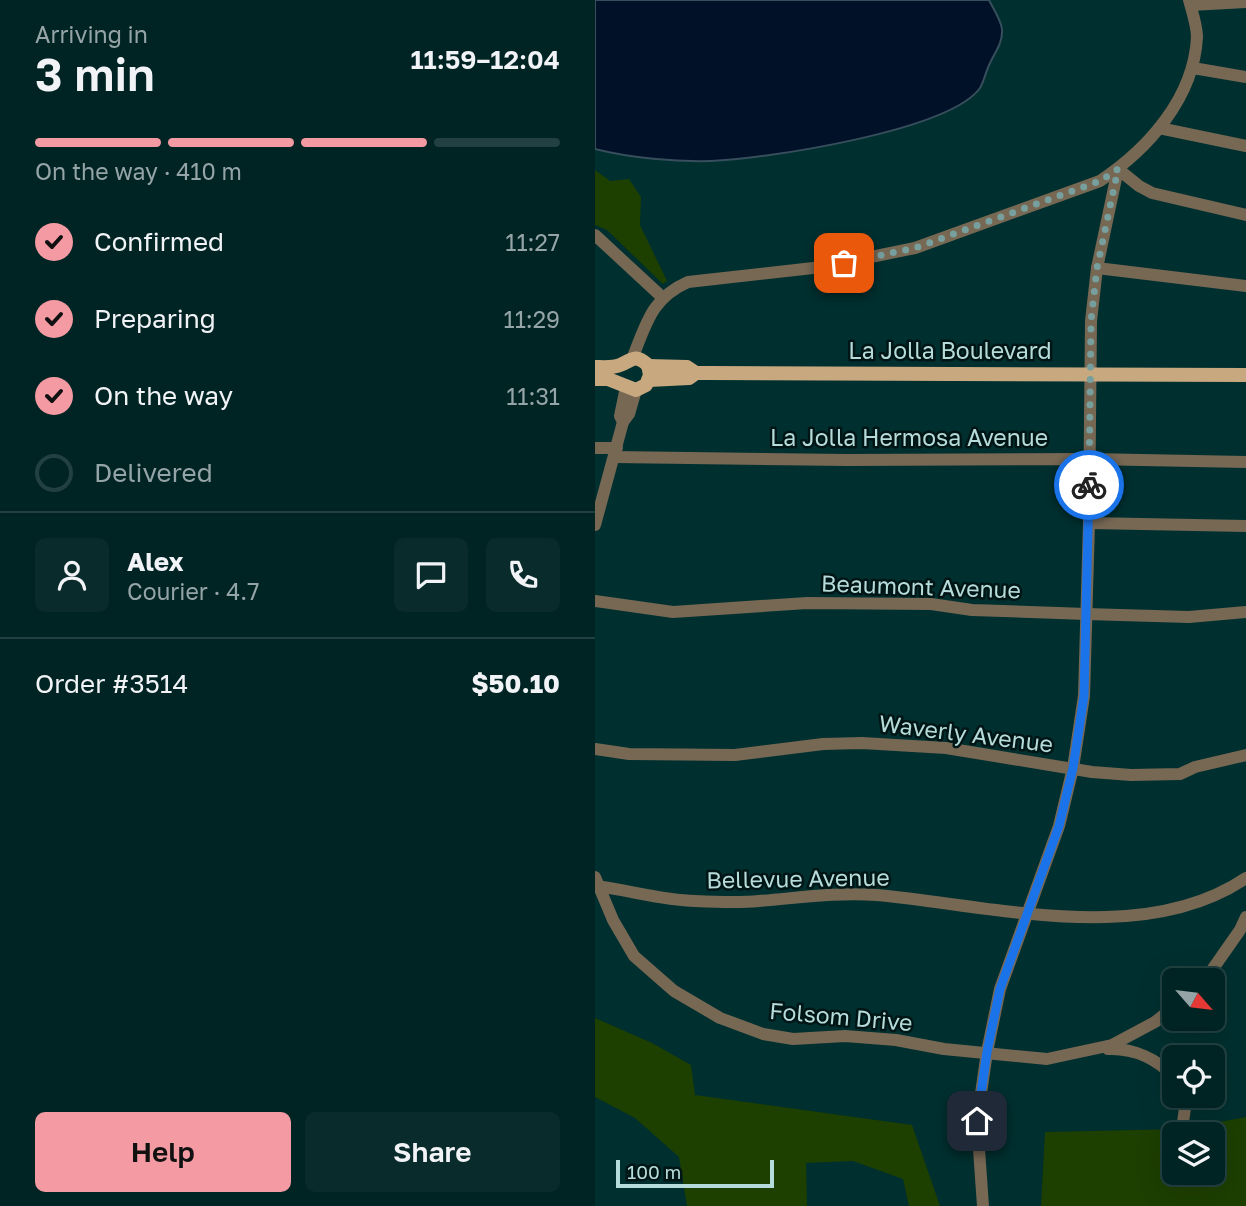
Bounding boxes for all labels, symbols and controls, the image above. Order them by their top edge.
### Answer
text: Arriving in [35,20,148,48]
text: 11:59–12:04 [410,44,560,75]
text: 3 min [35,46,155,101]
text: On the way · 410 m [35,157,242,185]
icon: check [35,223,73,261]
text: Confirmed [94,226,224,257]
text: 11:27 [505,228,560,256]
pin [814,233,874,293]
icon: bag [825,244,863,282]
icon: check [35,300,73,338]
text: Preparing [94,303,216,334]
text: 11:29 [504,305,560,333]
street label: La Jolla Boulevard [848,336,1052,364]
icon: check [35,377,73,415]
text: On the way [94,380,233,411]
text: 11:31 [506,382,560,410]
street label: La Jolla Hermosa Avenue [770,423,1048,451]
courier [1054,450,1124,520]
text: Delivered [94,457,213,488]
icon: bike [1070,466,1108,504]
button: person [35,538,109,612]
button: chat [394,538,468,612]
button: phone [486,538,560,612]
text: Alex [127,546,184,577]
street label: Beaumont Avenue [821,569,1021,603]
text: Courier · 4.7 [127,577,259,605]
text: Order #3514 [35,668,188,699]
text: $50.10 [471,668,560,699]
street label: Waverly Avenue [877,708,1055,758]
street label: Bellevue Avenue [706,862,890,894]
north arrow [1162,968,1225,1031]
map controls [1162,968,1225,1185]
street label: Folsom Drive [768,996,914,1036]
button: locate [1162,1045,1225,1108]
pin [947,1091,1007,1151]
icon: home [958,1102,996,1140]
button: Help [35,1112,291,1192]
button: Share [305,1112,560,1192]
button: layers [1162,1122,1225,1185]
scale bar [616,1157,773,1189]
text: 100 m [627,1160,681,1183]

